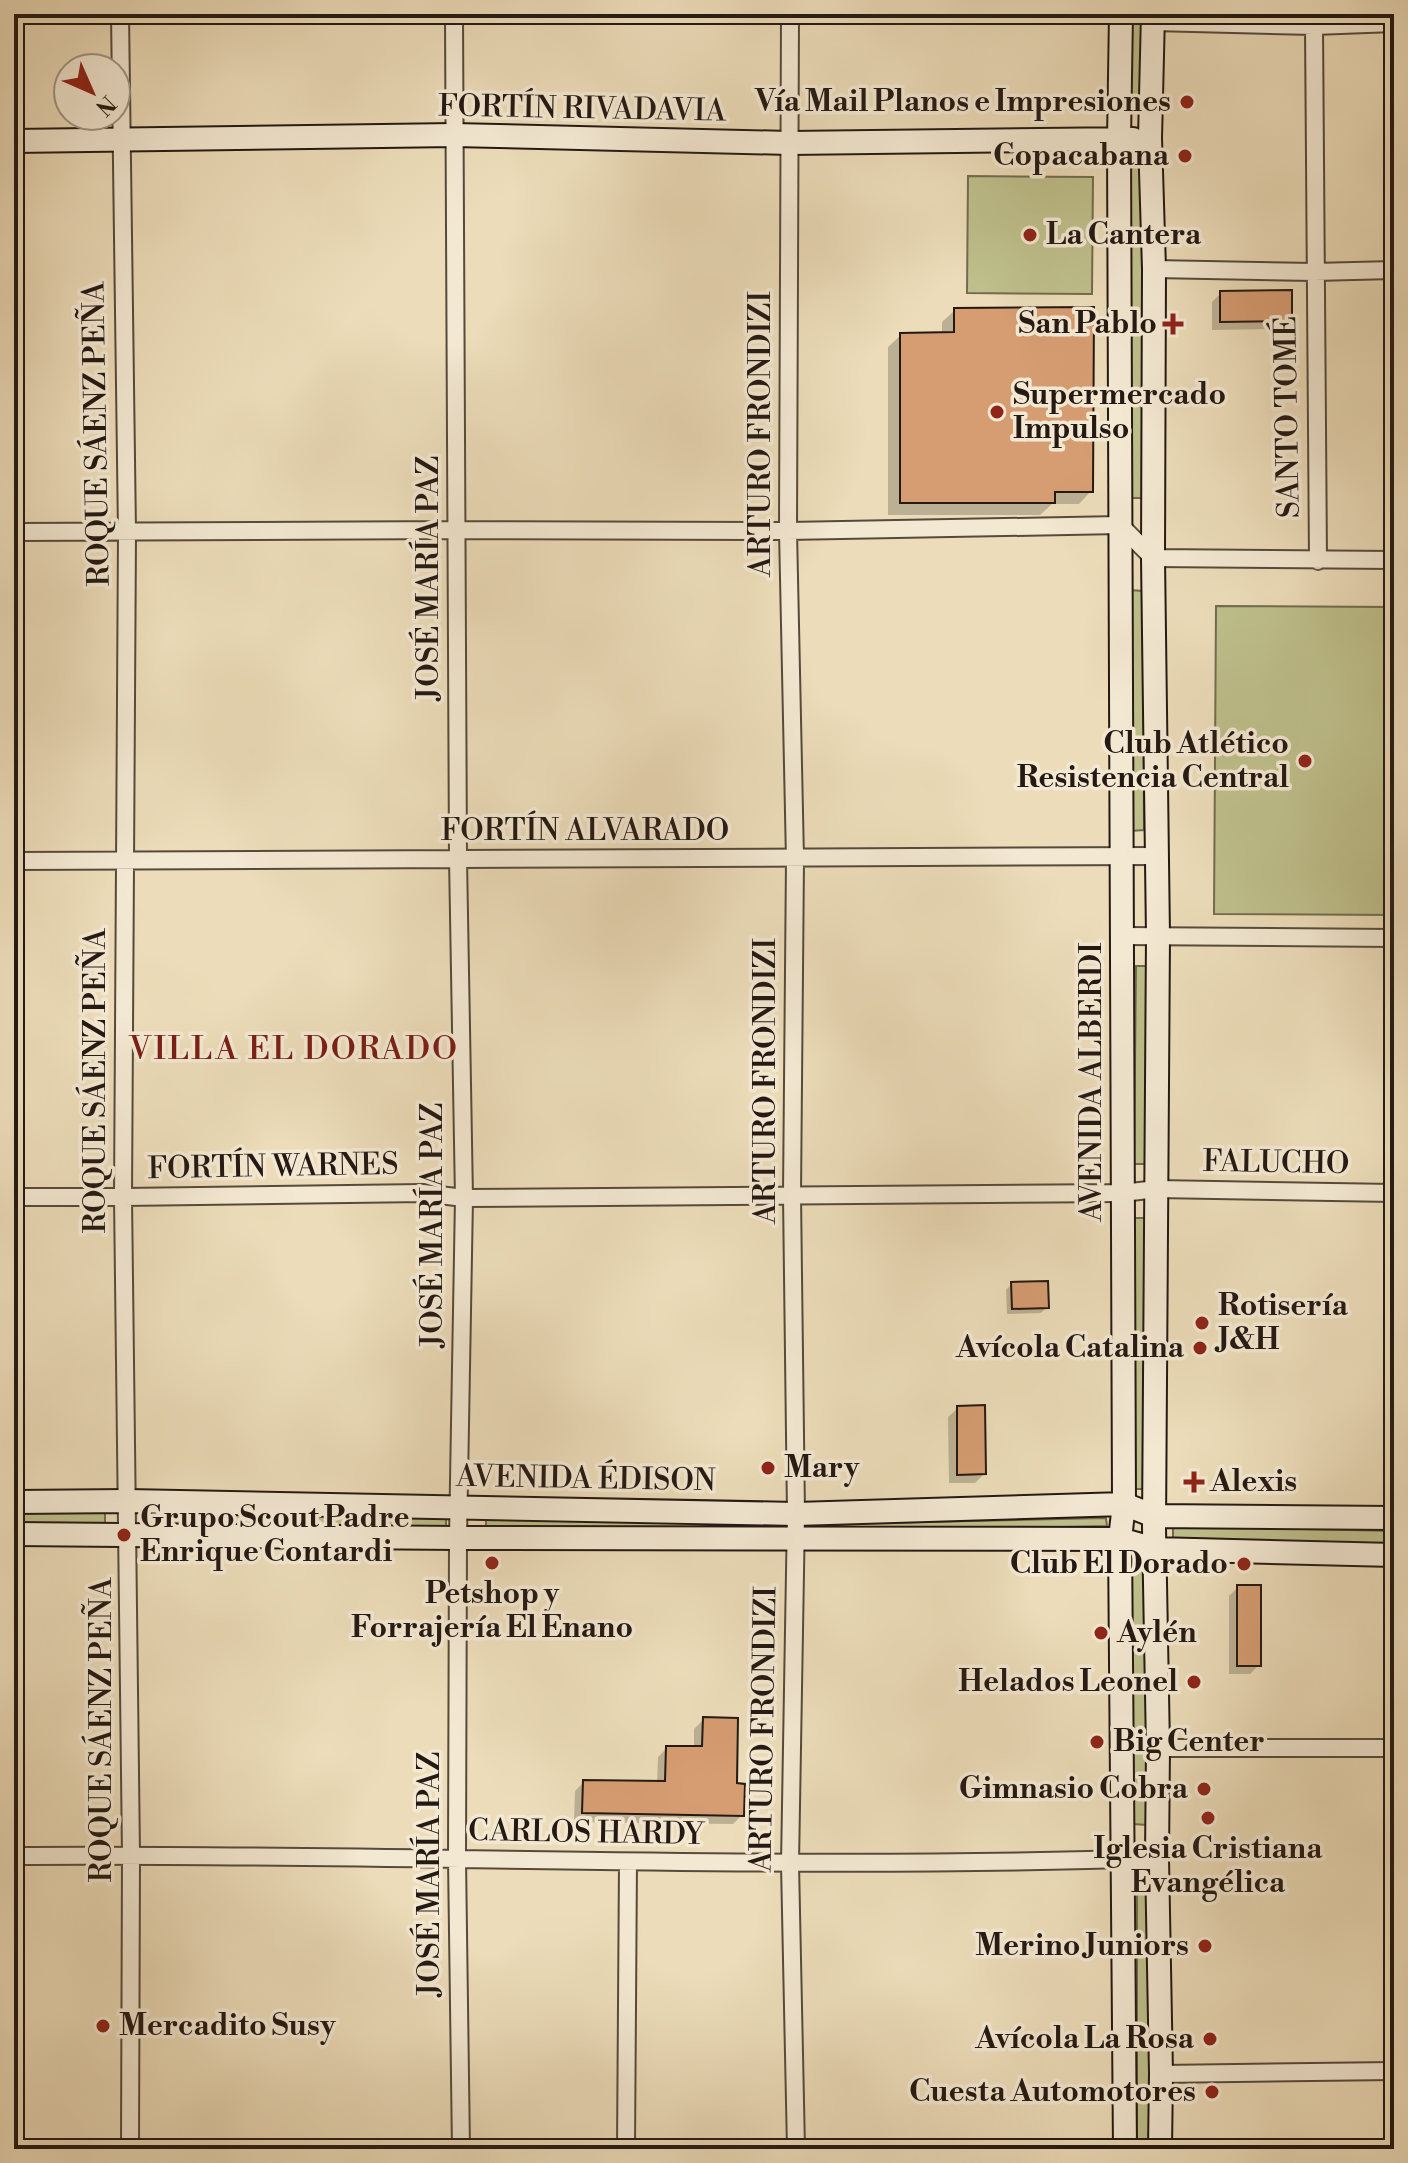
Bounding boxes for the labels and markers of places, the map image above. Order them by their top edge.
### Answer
place label: Vía Mail Planos e Impresiones [754,83,1171,121]
marker: Vía Mail Planos e Impresiones [1178,93,1196,111]
place label: Copacabana [993,137,1170,175]
marker: Copacabana [1176,147,1194,165]
place label: La Cantera [1046,216,1202,254]
marker: La Cantera [1021,226,1039,244]
place label: San Pablo [1018,305,1157,343]
marker: San Pablo [1164,315,1182,333]
place label: Supermercado Impulso [1013,376,1226,448]
marker: Supermercado Impulso [988,403,1006,421]
place label: Club Atlético Resistencia Central [1017,725,1289,797]
marker: Club Atlético Resistencia Central [1296,752,1314,770]
place label: Rotisería J&H [1214,1287,1349,1359]
marker: Rotisería J&H [1193,1314,1211,1332]
place label: Avícola Catalina [955,1329,1185,1367]
marker: Avícola Catalina [1191,1339,1209,1357]
place label: Mary [784,1449,860,1487]
marker: Mary [759,1459,777,1477]
place label: Alexis [1209,1463,1297,1501]
marker: Alexis [1185,1473,1203,1491]
place label: Grupo Scout Padre Enrique Contardi [140,1499,410,1571]
marker: Grupo Scout Padre Enrique Contardi [115,1526,133,1544]
place label: Club El Dorado [1010,1545,1228,1583]
marker: Petshop y Forrajería El Enano [483,1554,501,1572]
marker: Club El Dorado [1235,1555,1253,1573]
place label: Petshop y Forrajería El Enano [351,1575,633,1647]
place label: Aylén [1116,1614,1197,1652]
marker: Aylén [1092,1624,1110,1642]
place label: Helados Leonel [958,1663,1178,1701]
marker: Helados Leonel [1185,1673,1203,1691]
place label: Big Center [1113,1723,1265,1761]
marker: Big Center [1088,1733,1106,1751]
place label: Gimnasio Cobra [959,1770,1189,1808]
marker: Gimnasio Cobra [1195,1780,1213,1798]
marker: Iglesia Cristiana Evangélica [1199,1809,1217,1827]
place label: Iglesia Cristiana Evangélica [1094,1830,1323,1902]
place label: Merino Juniors [975,1927,1189,1965]
marker: Merino Juniors [1196,1937,1214,1955]
place label: Mercadito Susy [119,2007,337,2045]
marker: Mercadito Susy [94,2017,112,2035]
place label: Avícola La Rosa [974,2020,1195,2058]
marker: Avícola La Rosa [1201,2030,1219,2048]
place label: Cuesta Automotores [909,2073,1196,2111]
marker: Cuesta Automotores [1203,2083,1221,2101]

